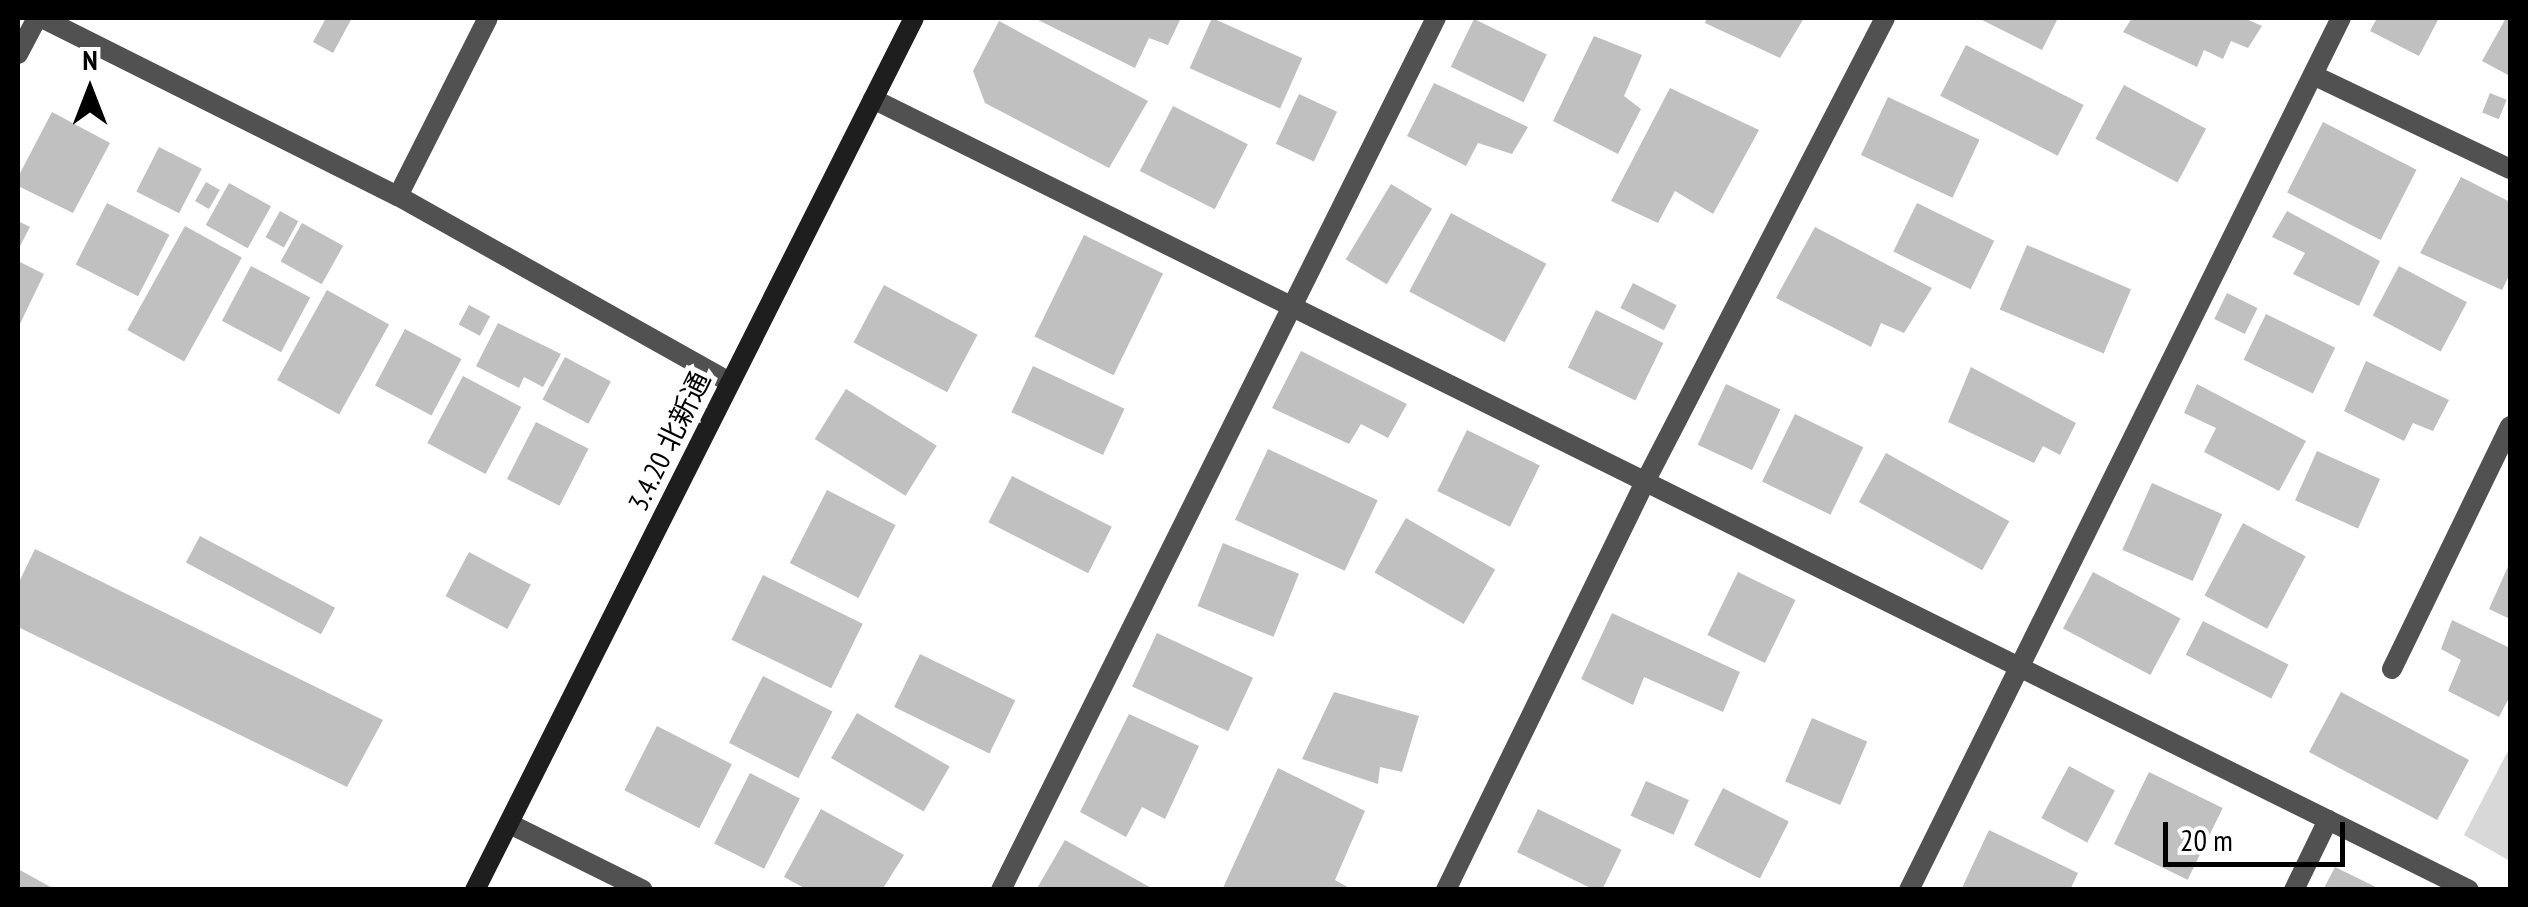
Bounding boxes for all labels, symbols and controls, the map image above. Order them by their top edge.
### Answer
north arrow [40,40,140,140]
text: N [82,41,98,78]
street label: 3.4.20 北新通 [621,366,717,516]
scale bar [2168,802,2350,864]
text: 20 m [2180,820,2233,859]

